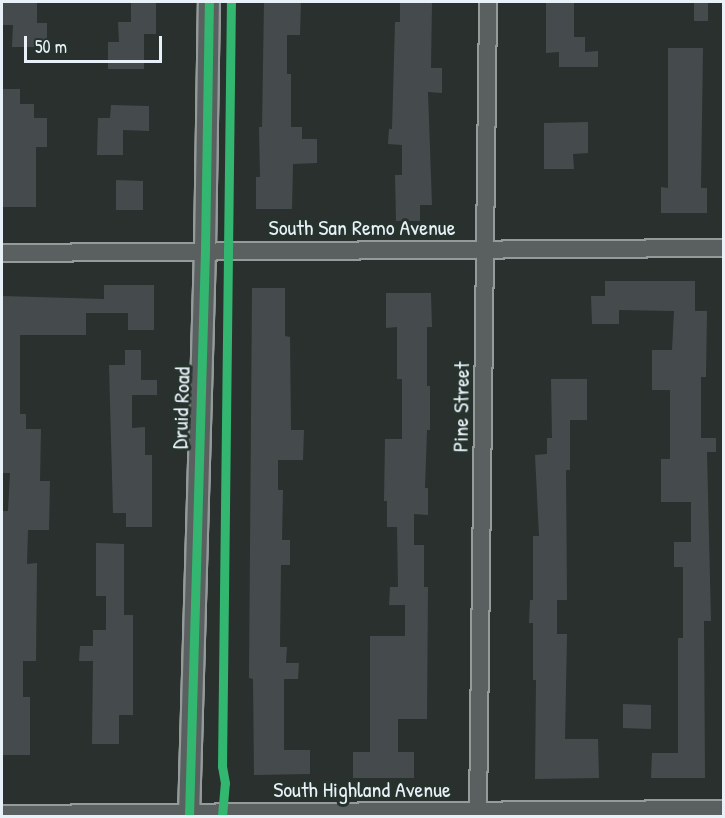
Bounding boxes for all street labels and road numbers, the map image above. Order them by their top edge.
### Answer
street label: South San Remo Avenue [269,215,455,241]
street label: Pine Street [447,362,475,452]
street label: Druid Road [166,366,196,450]
street label: South Highland Avenue [273,777,451,803]

